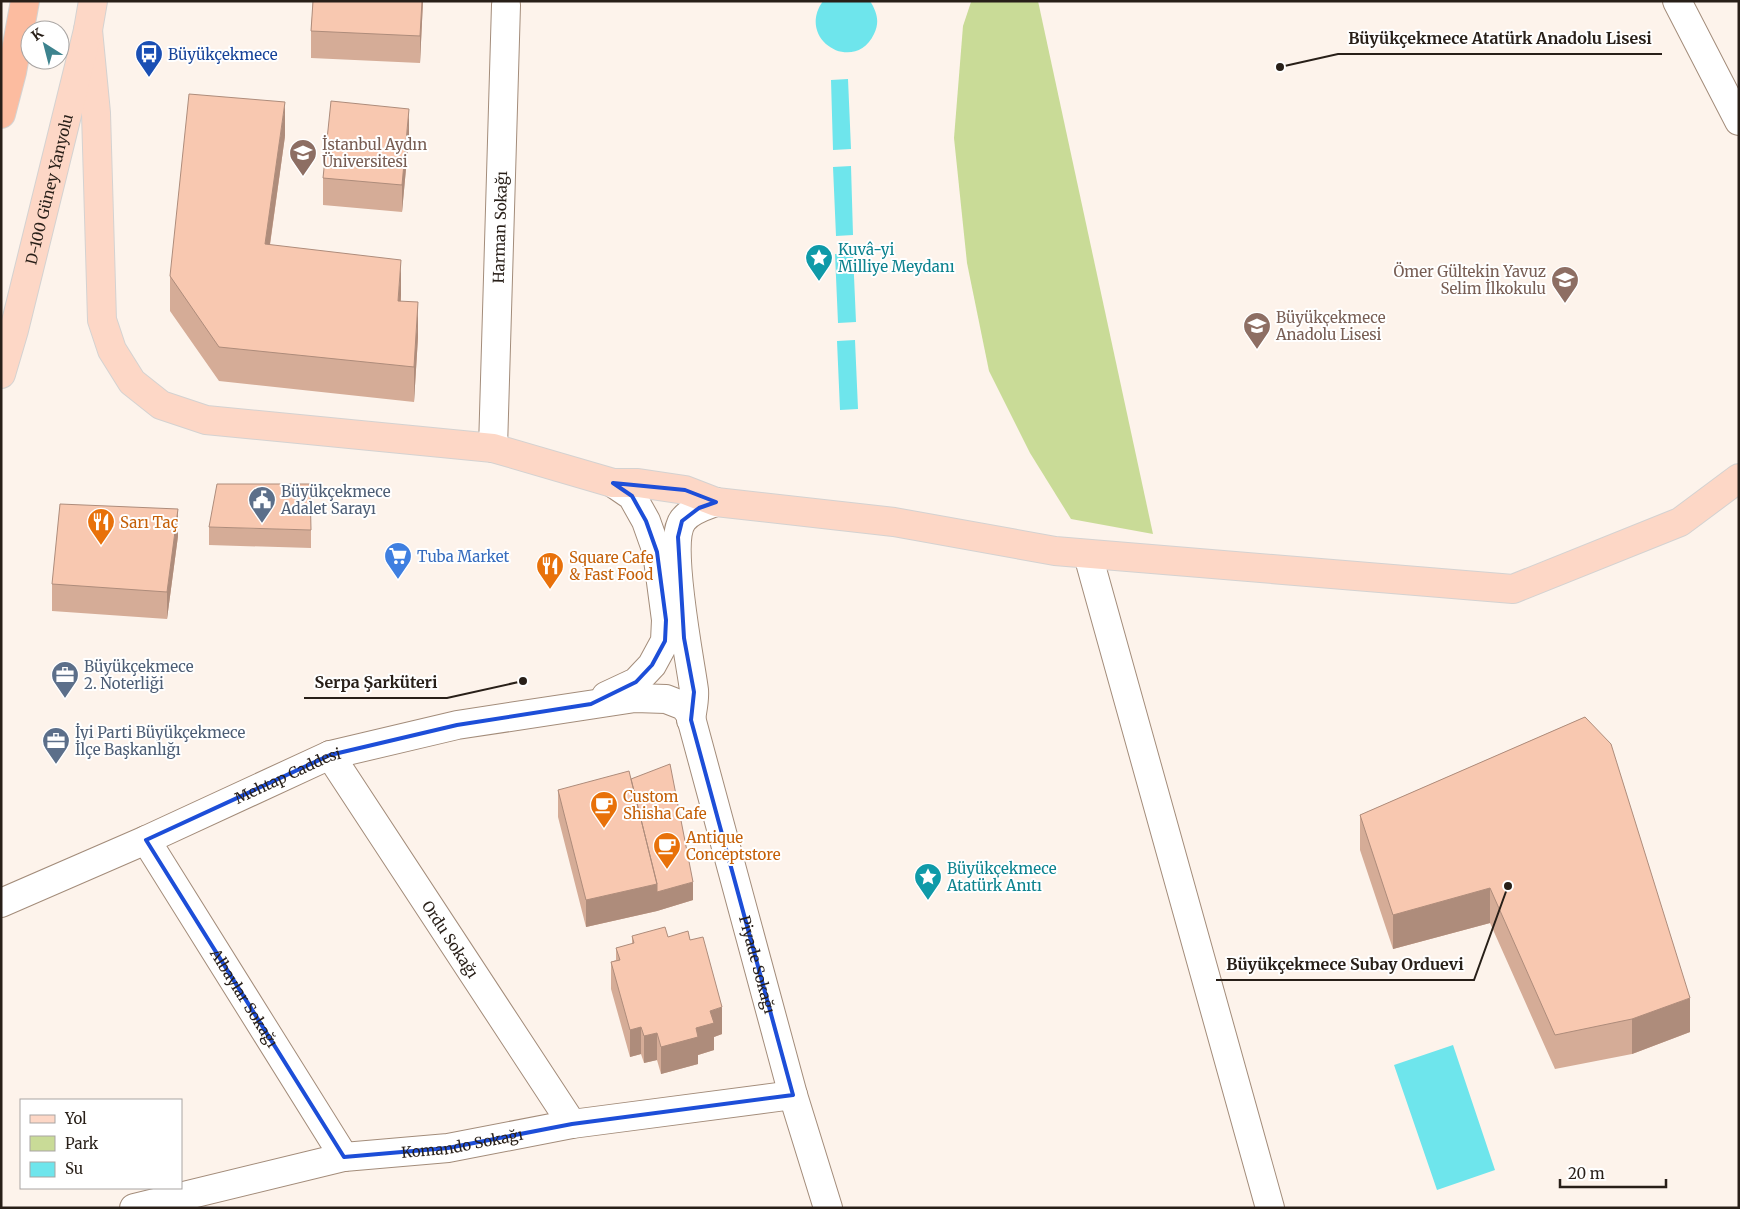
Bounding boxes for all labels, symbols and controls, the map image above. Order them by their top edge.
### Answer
north arrow [20,20,70,70]
callout: Büyükçekmece Atatürk Anadolu Lisesi [1338,23,1662,54]
text: K [28,24,47,45]
text: Büyükçekmece Atatürk Anadolu Lisesi [1348,28,1652,48]
bus stop icon: Büyükçekmece [134,39,164,78]
place label: Büyükçekmece [168,45,278,64]
street label: D-100 Güney Yanyolu [21,112,76,266]
place label: İstanbul Aydın Üniversitesi [322,135,427,171]
school or university icon: İstanbul Aydın Üniversitesi [288,138,318,177]
street label: Harman Sokağı [488,170,511,284]
place label: Kuvâ-yi Milliye Meydanı [838,240,955,276]
place icon: Kuvâ-yi Milliye Meydanı [804,243,834,282]
place label: Ömer Gültekin Yavuz Selim İlkokulu [1393,261,1546,298]
school or university icon: Ömer Gültekin Yavuz Selim İlkokulu [1550,265,1580,304]
place label: Büyükçekmece Anadolu Lisesi [1275,308,1386,344]
school or university icon: Büyükçekmece Anadolu Lisesi [1242,311,1272,350]
place label: Büyükçekmece Adalet Sarayı [280,482,391,518]
public building icon: Büyükçekmece Adalet Sarayı [247,485,277,524]
restaurant icon: Sarı Taç [86,507,116,546]
place label: Sarı Taç [120,513,179,532]
supermarket icon: Tuba Market [383,541,413,580]
place label: Tuba Market [417,547,510,566]
place label: Square Cafe & Fast Food [569,548,654,584]
restaurant icon: Square Cafe & Fast Food [535,551,565,590]
place label: Büyükçekmece 2. Noterliği [84,657,194,693]
office icon: Büyükçekmece 2. Noterliği [50,660,80,699]
callout: Serpa Şarküteri [304,667,447,698]
text: Serpa Şarküteri [315,672,438,692]
place label: İyi Parti Büyükçekmece İlçe Başkanlığı [75,723,245,759]
office icon: İyi Parti Büyükçekmece İlçe Başkanlığı [41,726,71,765]
street label: Mehtap Caddesi [231,743,343,807]
place label: Custom Shisha Cafe [623,787,707,823]
cafe icon: Custom Shisha Cafe [589,790,619,829]
place label: Antique Conceptstore [685,828,781,864]
cafe icon: Antique Conceptstore [652,831,682,870]
place label: Büyükçekmece Atatürk Anıtı [946,859,1057,895]
place icon: Büyükçekmece Atatürk Anıtı [913,862,943,901]
street label: Ordu Sokağı [418,897,483,981]
street label: Piyade Sokağı [735,913,780,1016]
street label: Albaylar Sokağı [206,944,283,1051]
callout: Büyükçekmece Subay Orduevi [1216,949,1474,980]
text: Büyükçekmece Subay Orduevi [1226,954,1464,974]
legend [20,1099,182,1189]
text: Yol [64,1109,87,1128]
street label: Komando Sokağı [400,1124,525,1162]
text: Park [65,1134,99,1153]
scale bar [1560,1156,1666,1188]
text: Su [65,1159,83,1178]
text: 20 m [1568,1164,1605,1183]

